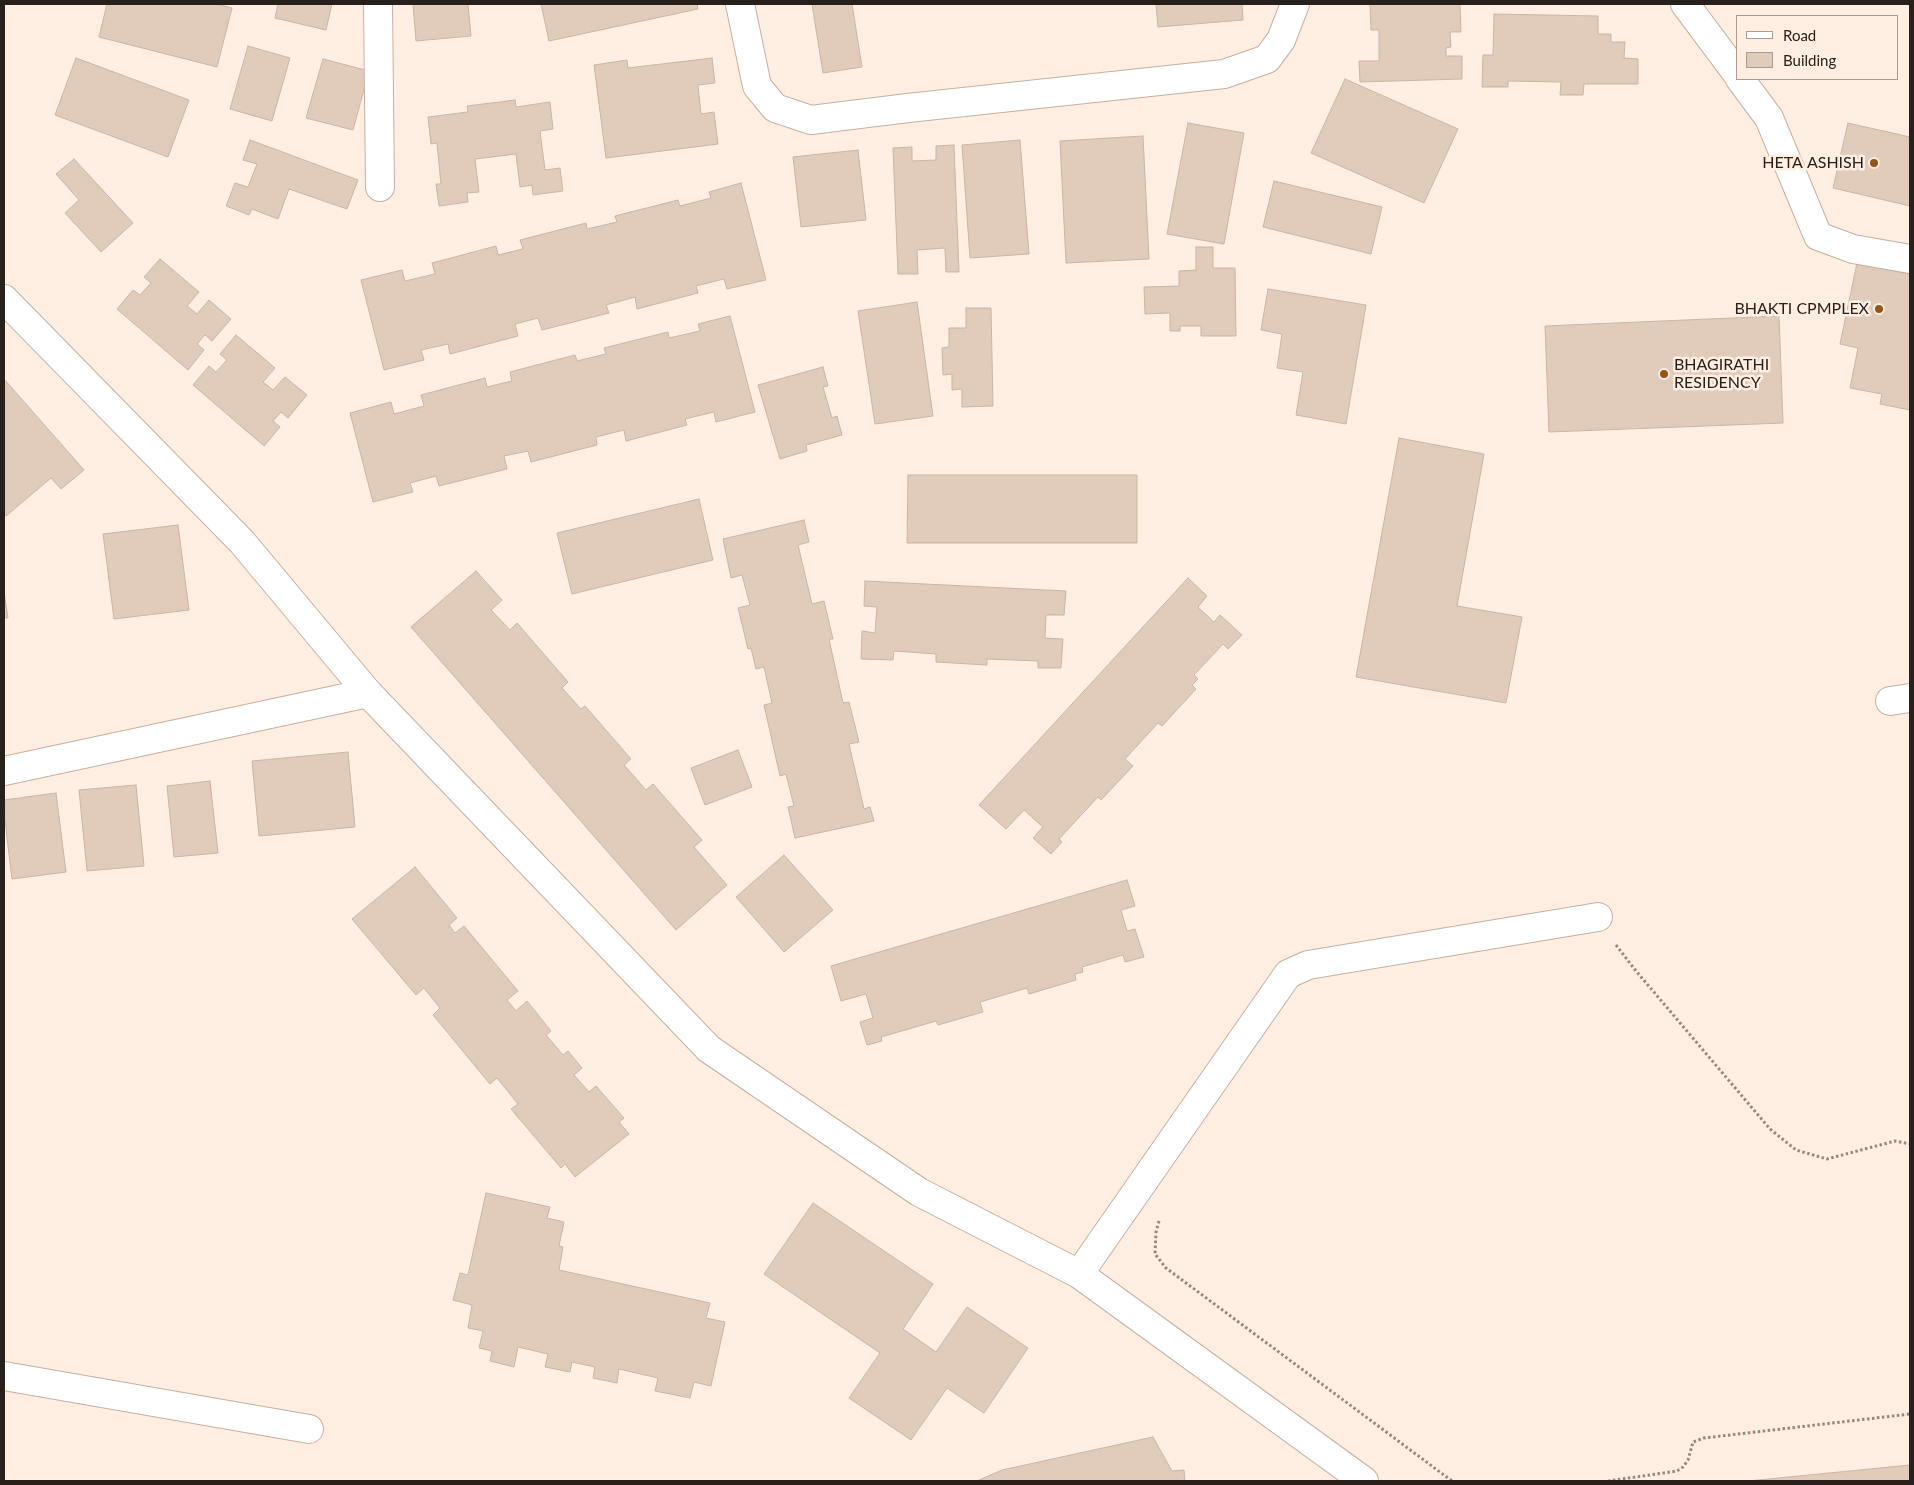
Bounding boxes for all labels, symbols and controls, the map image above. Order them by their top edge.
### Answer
legend [1736,15,1899,80]
text: Road [1783,26,1816,44]
text: Building [1783,51,1836,69]
place label: HETA ASHISH [1762,153,1864,173]
marker: HETA ASHISH [1868,157,1880,169]
place label: BHAKTI CPMPLEX [1734,299,1869,319]
marker: BHAKTI CPMPLEX [1873,303,1885,315]
place label: BHAGIRATHI RESIDENCY [1674,355,1769,393]
marker: BHAGIRATHI RESIDENCY [1658,368,1670,380]

